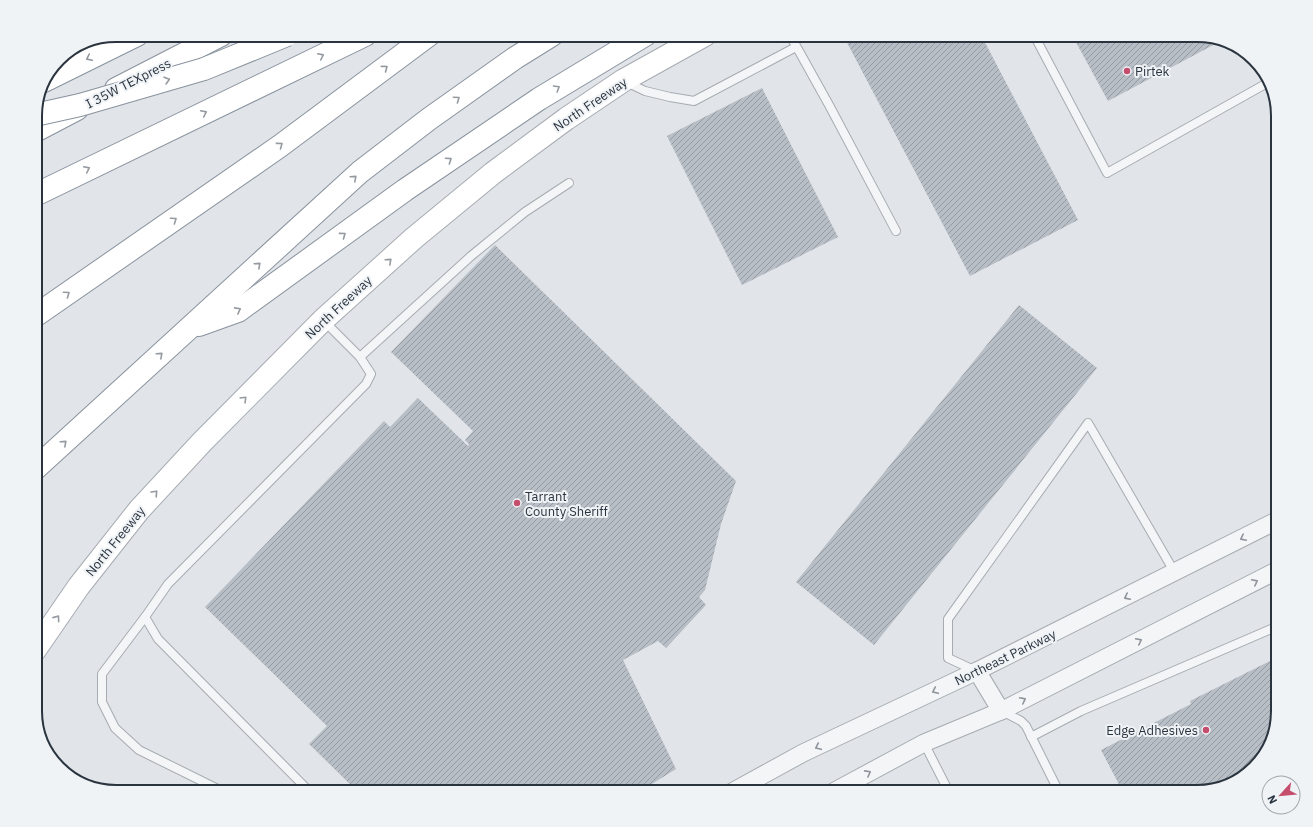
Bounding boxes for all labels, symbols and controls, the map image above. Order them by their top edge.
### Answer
one-way arrow [317,53,325,61]
one-way arrow [86,54,94,61]
street label: I 35W TEXpress [83,55,174,112]
place label: Pirtek [1135,63,1170,80]
one-way arrow [380,66,387,73]
marker: Pirtek [1122,66,1132,76]
street label: North Freeway [550,73,631,135]
one-way arrow [164,76,171,85]
one-way arrow [553,85,560,92]
one-way arrow [453,97,460,104]
one-way arrow [200,110,208,118]
one-way arrow [276,143,283,150]
one-way arrow [445,158,452,165]
one-way arrow [83,166,91,174]
one-way arrow [349,175,357,182]
one-way arrow [170,217,177,225]
one-way arrow [339,233,346,240]
one-way arrow [384,258,391,265]
one-way arrow [253,262,261,270]
street label: North Freeway [301,272,376,343]
one-way arrow [63,291,70,299]
one-way arrow [233,308,241,315]
one-way arrow [155,352,163,360]
one-way arrow [239,396,247,404]
one-way arrow [59,440,67,448]
place label: Tarrant County Sheriff [525,488,608,520]
one-way arrow [150,490,157,498]
marker: Tarrant County Sheriff [512,498,522,508]
street label: North Freeway [82,502,149,580]
one-way arrow [1240,533,1248,541]
one-way arrow [1250,579,1258,587]
one-way arrow [1124,592,1132,599]
one-way arrow [52,615,59,622]
street label: Northeast Parkway [952,625,1059,689]
one-way arrow [1135,638,1142,646]
one-way arrow [932,686,940,694]
one-way arrow [1019,697,1026,705]
place label: Edge Adhesives [1106,722,1198,739]
marker: Edge Adhesives [1201,725,1211,735]
one-way arrow [814,742,822,750]
one-way arrow [863,771,871,778]
north arrow [1261,775,1301,815]
text: N [1264,793,1280,806]

